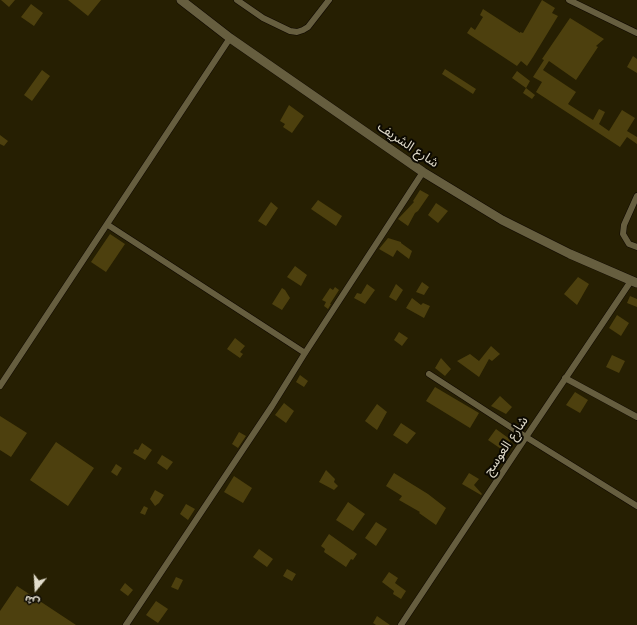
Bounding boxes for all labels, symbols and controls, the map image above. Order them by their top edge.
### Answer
street label: شارع الشريف [375,119,441,171]
street label: شارع العوسج [481,414,531,478]
north arrow [16,569,56,609]
text: ش [23,592,41,609]

